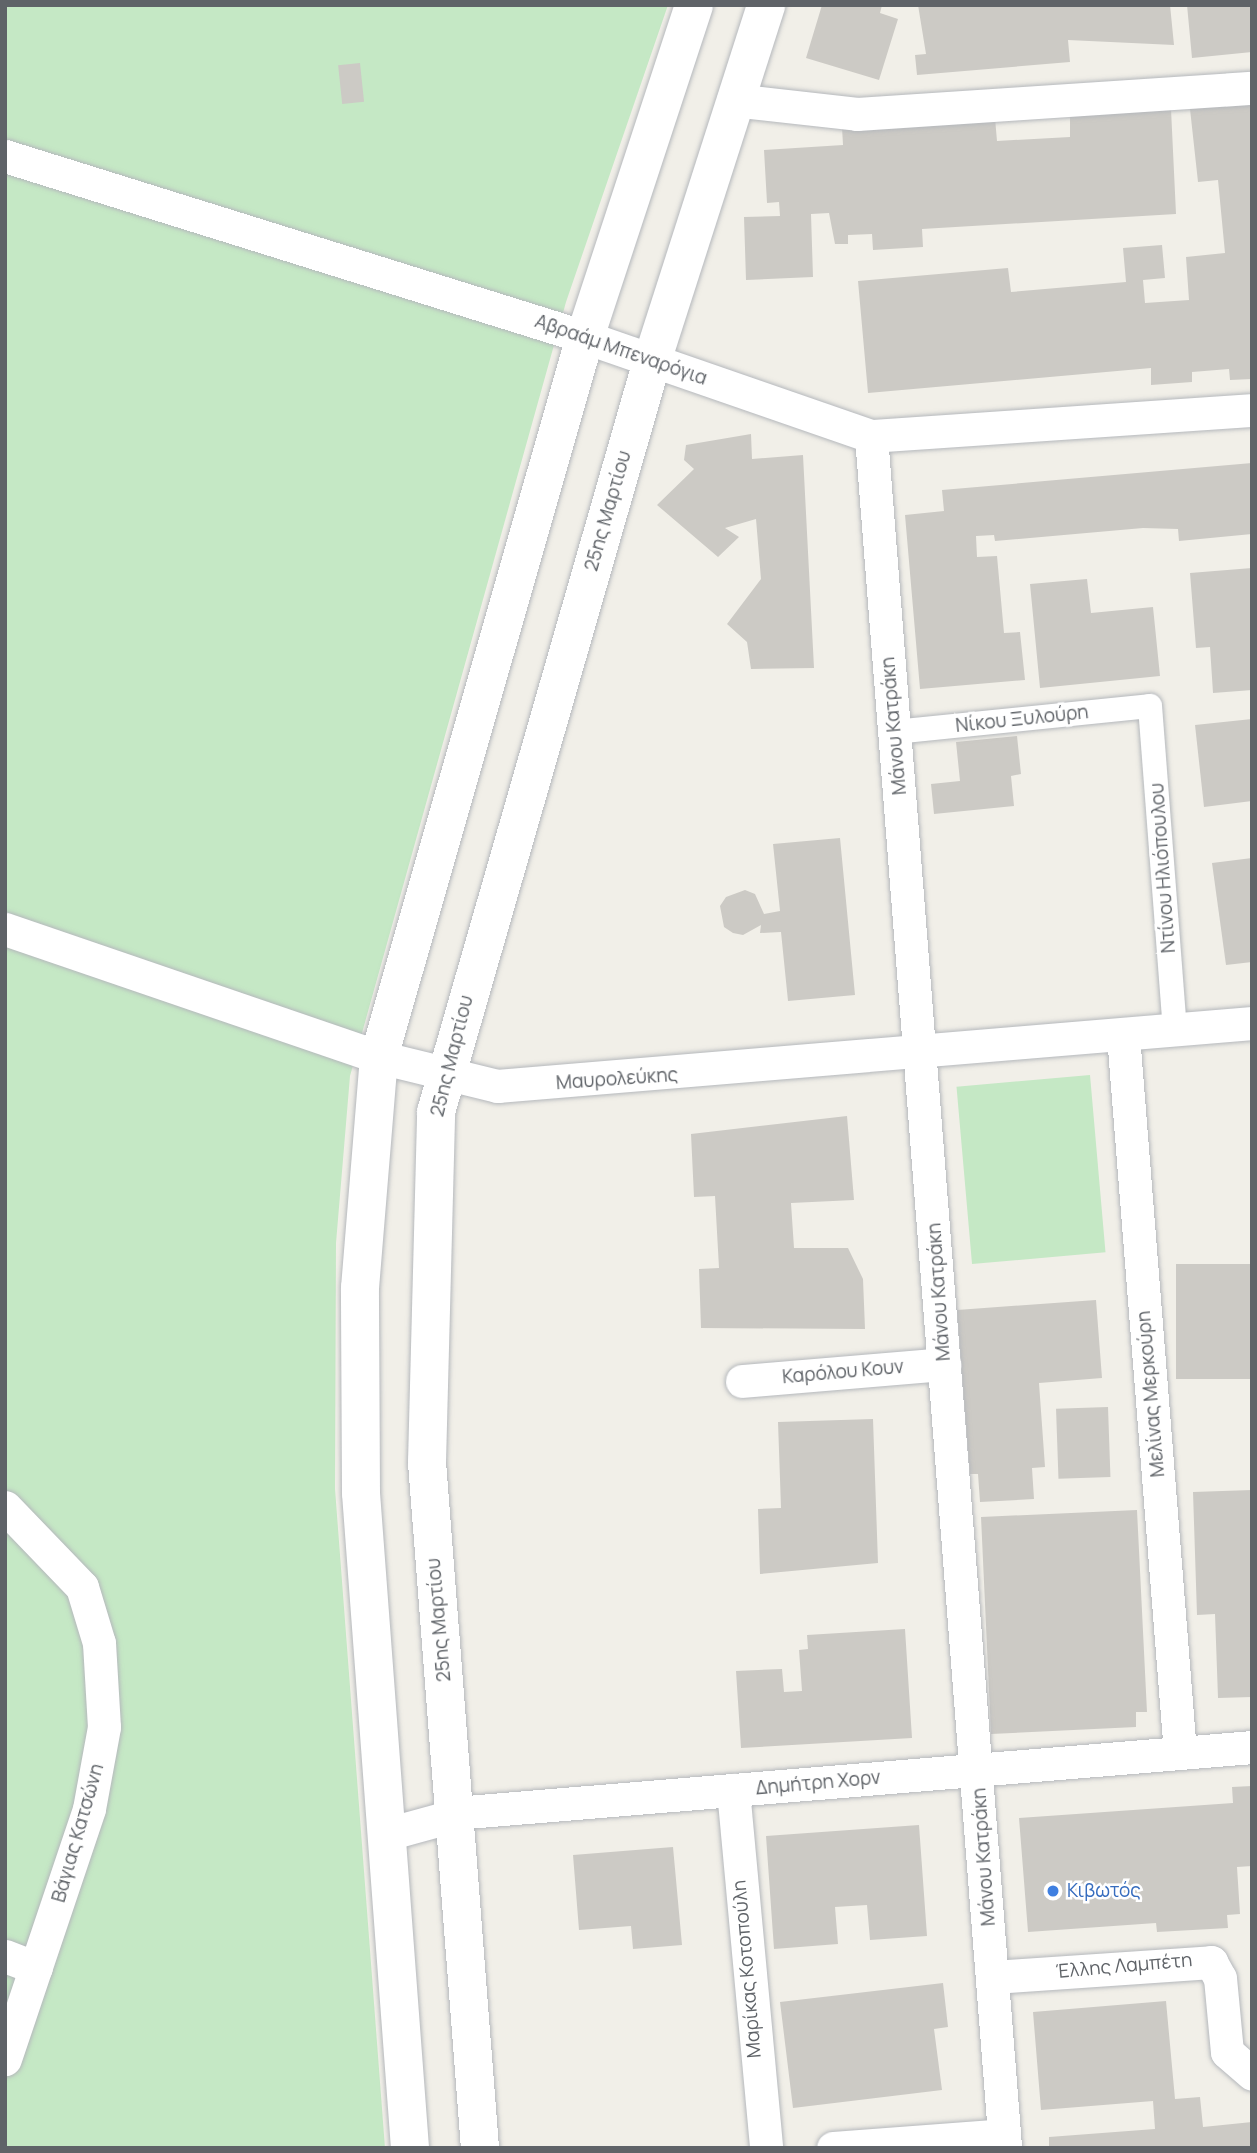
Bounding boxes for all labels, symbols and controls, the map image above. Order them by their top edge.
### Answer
street label: Αβραάμ Μπεναρόγια [532,310,710,390]
street label: 25ης Μαρτίου [580,448,636,574]
street label: Μάνου Κατράκη [877,656,911,796]
street label: Νίκου Ξυλούρη [954,701,1090,737]
street label: Ντίνου Ηλιόπουλου [1146,782,1180,954]
street label: 25ης Μαρτίου [426,993,478,1119]
street label: Μαυρολεύκης [555,1063,679,1095]
street label: Μάνου Κατράκη [923,1222,955,1362]
street label: Μελίνας Μερκούρη [1132,1310,1170,1478]
street label: Καρόλου Κουν [781,1355,905,1389]
street label: 25ης Μαρτίου [422,1557,456,1683]
street label: Βάγιας Κατσώνη [47,1761,109,1905]
street label: Δημήτρη Χορν [755,1766,881,1800]
street label: Μάνου Κατράκη [968,1787,1000,1927]
street label: Μαρίκας Κοτοπούλη [728,1879,766,2059]
place label: Κιβωτός [1067,1880,1141,1902]
marker: Κιβωτός [1045,1883,1061,1899]
street label: Έλλης Λαμπέτη [1055,1949,1193,1983]

